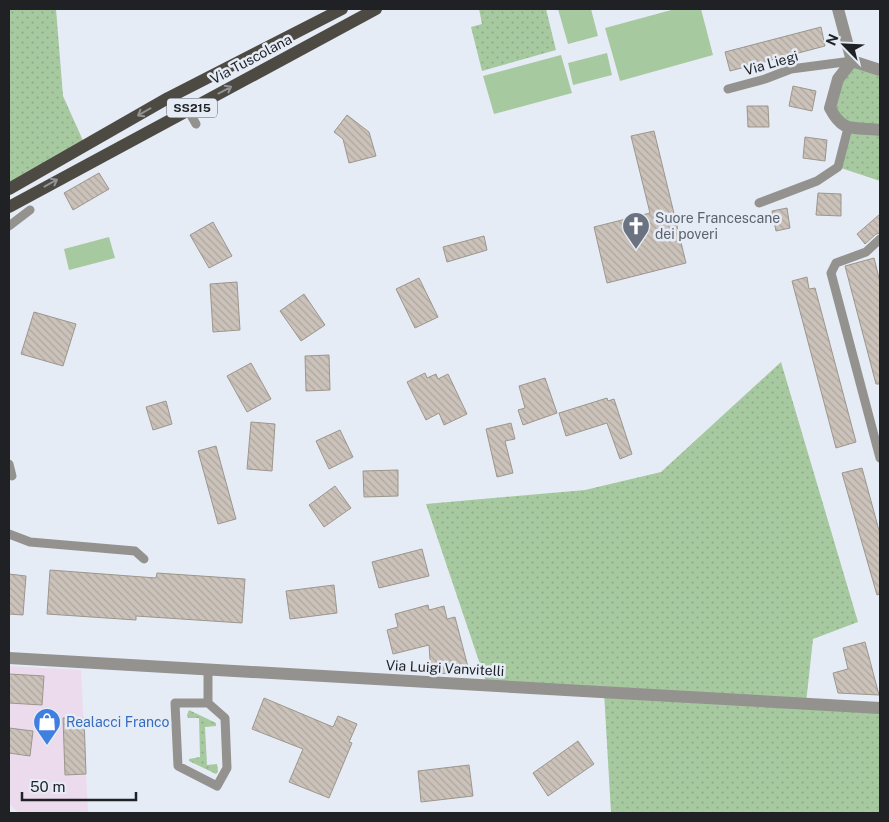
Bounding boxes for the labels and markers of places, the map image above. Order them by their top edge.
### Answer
place label: Suore Francescane dei poveri [655,210,780,242]
church icon: Suore Francescane dei poveri [621,211,651,250]
shop icon: Realacci Franco [32,707,62,746]
place label: Realacci Franco [66,714,170,730]

